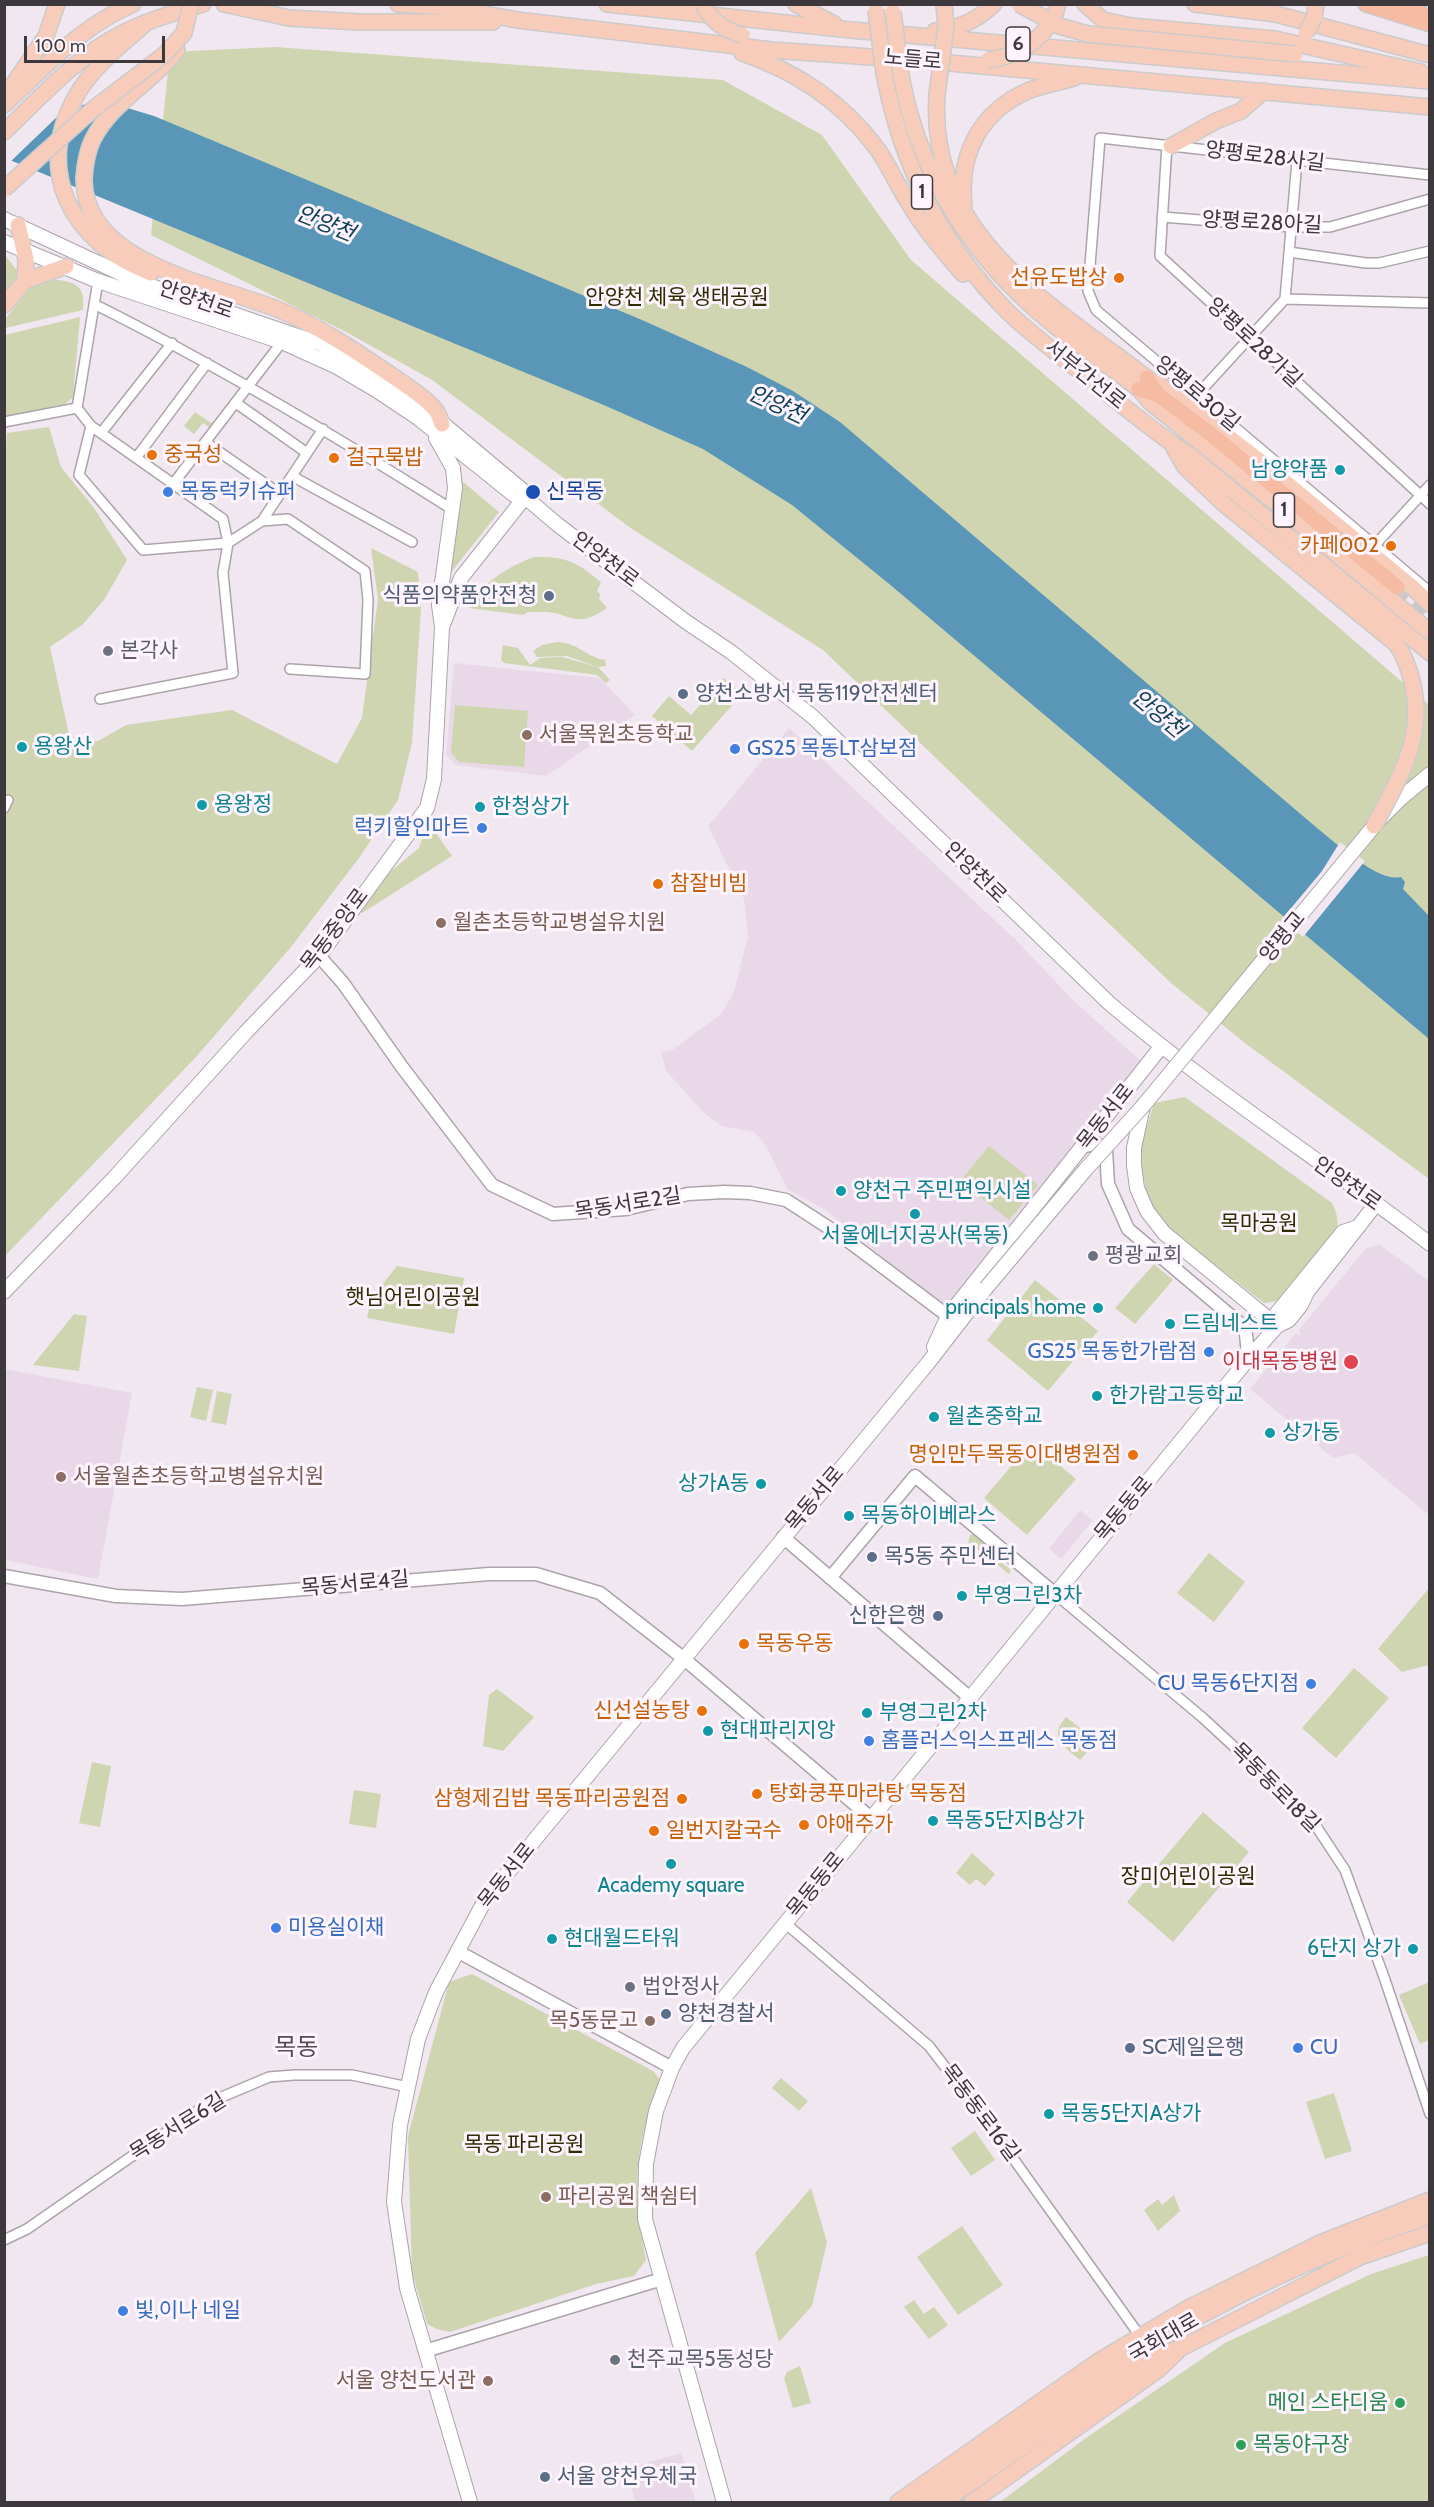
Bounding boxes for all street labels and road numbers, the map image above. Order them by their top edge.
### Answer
road number: 6 [1006,27,1030,61]
street label: 노들로 [883,45,943,75]
street label: 양평로28사길 [1204,137,1326,177]
road number: 1 [912,175,932,209]
street label: 양평로28아길 [1201,207,1323,239]
street label: 안양천로 [155,276,237,324]
street label: 양평로28가길 [1201,293,1307,393]
street label: 서부간선로 [1040,335,1130,415]
street label: 양평로30길 [1149,351,1245,437]
road number: 1 [1274,493,1294,527]
street label: 안양천로 [567,527,643,593]
street label: 안양천로 [938,837,1012,909]
street label: 목동중앙로 [296,884,374,976]
street label: 양평교 [1255,907,1311,967]
street label: 목동서로 [1072,1079,1140,1155]
street label: 안양천로 [1308,1152,1386,1216]
street label: 목동서로2길 [573,1183,683,1225]
street label: 목동서로 [781,1461,849,1537]
street label: 목동동로 [1090,1471,1158,1547]
street label: 목동서로4길 [300,1567,410,1601]
street label: 목동동로18길 [1225,1738,1325,1838]
street label: 목동서로 [473,1838,541,1914]
street label: 목동동로 [782,1847,850,1923]
street label: 목동동로16길 [935,2059,1025,2167]
street label: 목동서로6길 [125,2088,231,2166]
street label: 국회대로 [1124,2308,1204,2368]

